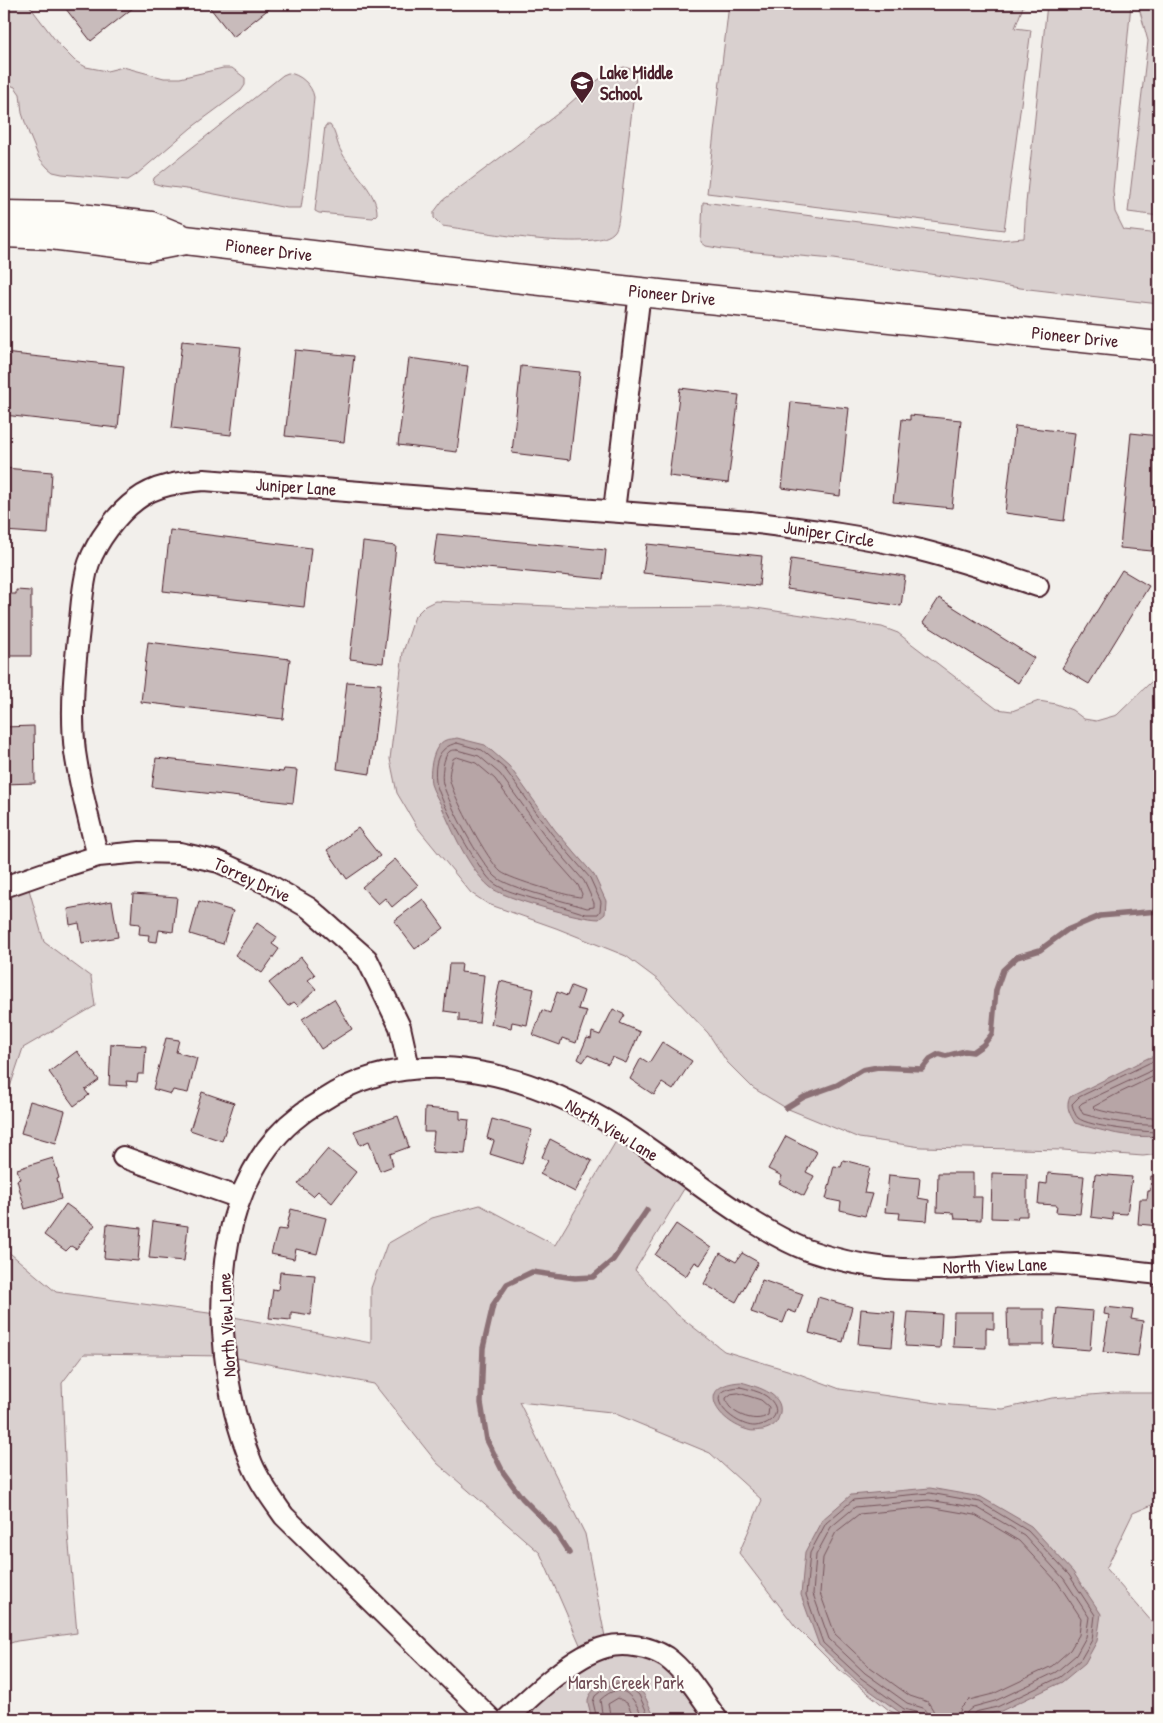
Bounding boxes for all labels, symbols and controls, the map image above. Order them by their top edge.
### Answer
place label: Lake Middle School [600,60,674,106]
school or university icon: Lake Middle School [569,70,595,104]
street label: Pioneer Drive [224,232,314,267]
street label: Pioneer Drive [627,278,717,312]
street label: Pioneer Drive [1030,320,1120,354]
street label: Juniper Lane [255,471,337,502]
street label: Juniper Circle [782,514,876,553]
street label: Torrey Drive [210,851,295,908]
street label: North View Lane [561,1092,663,1167]
street label: North View Lane [942,1251,1048,1280]
street label: North View Lane [211,1272,242,1378]
park label: Marsh Creek Park [568,1670,685,1695]

